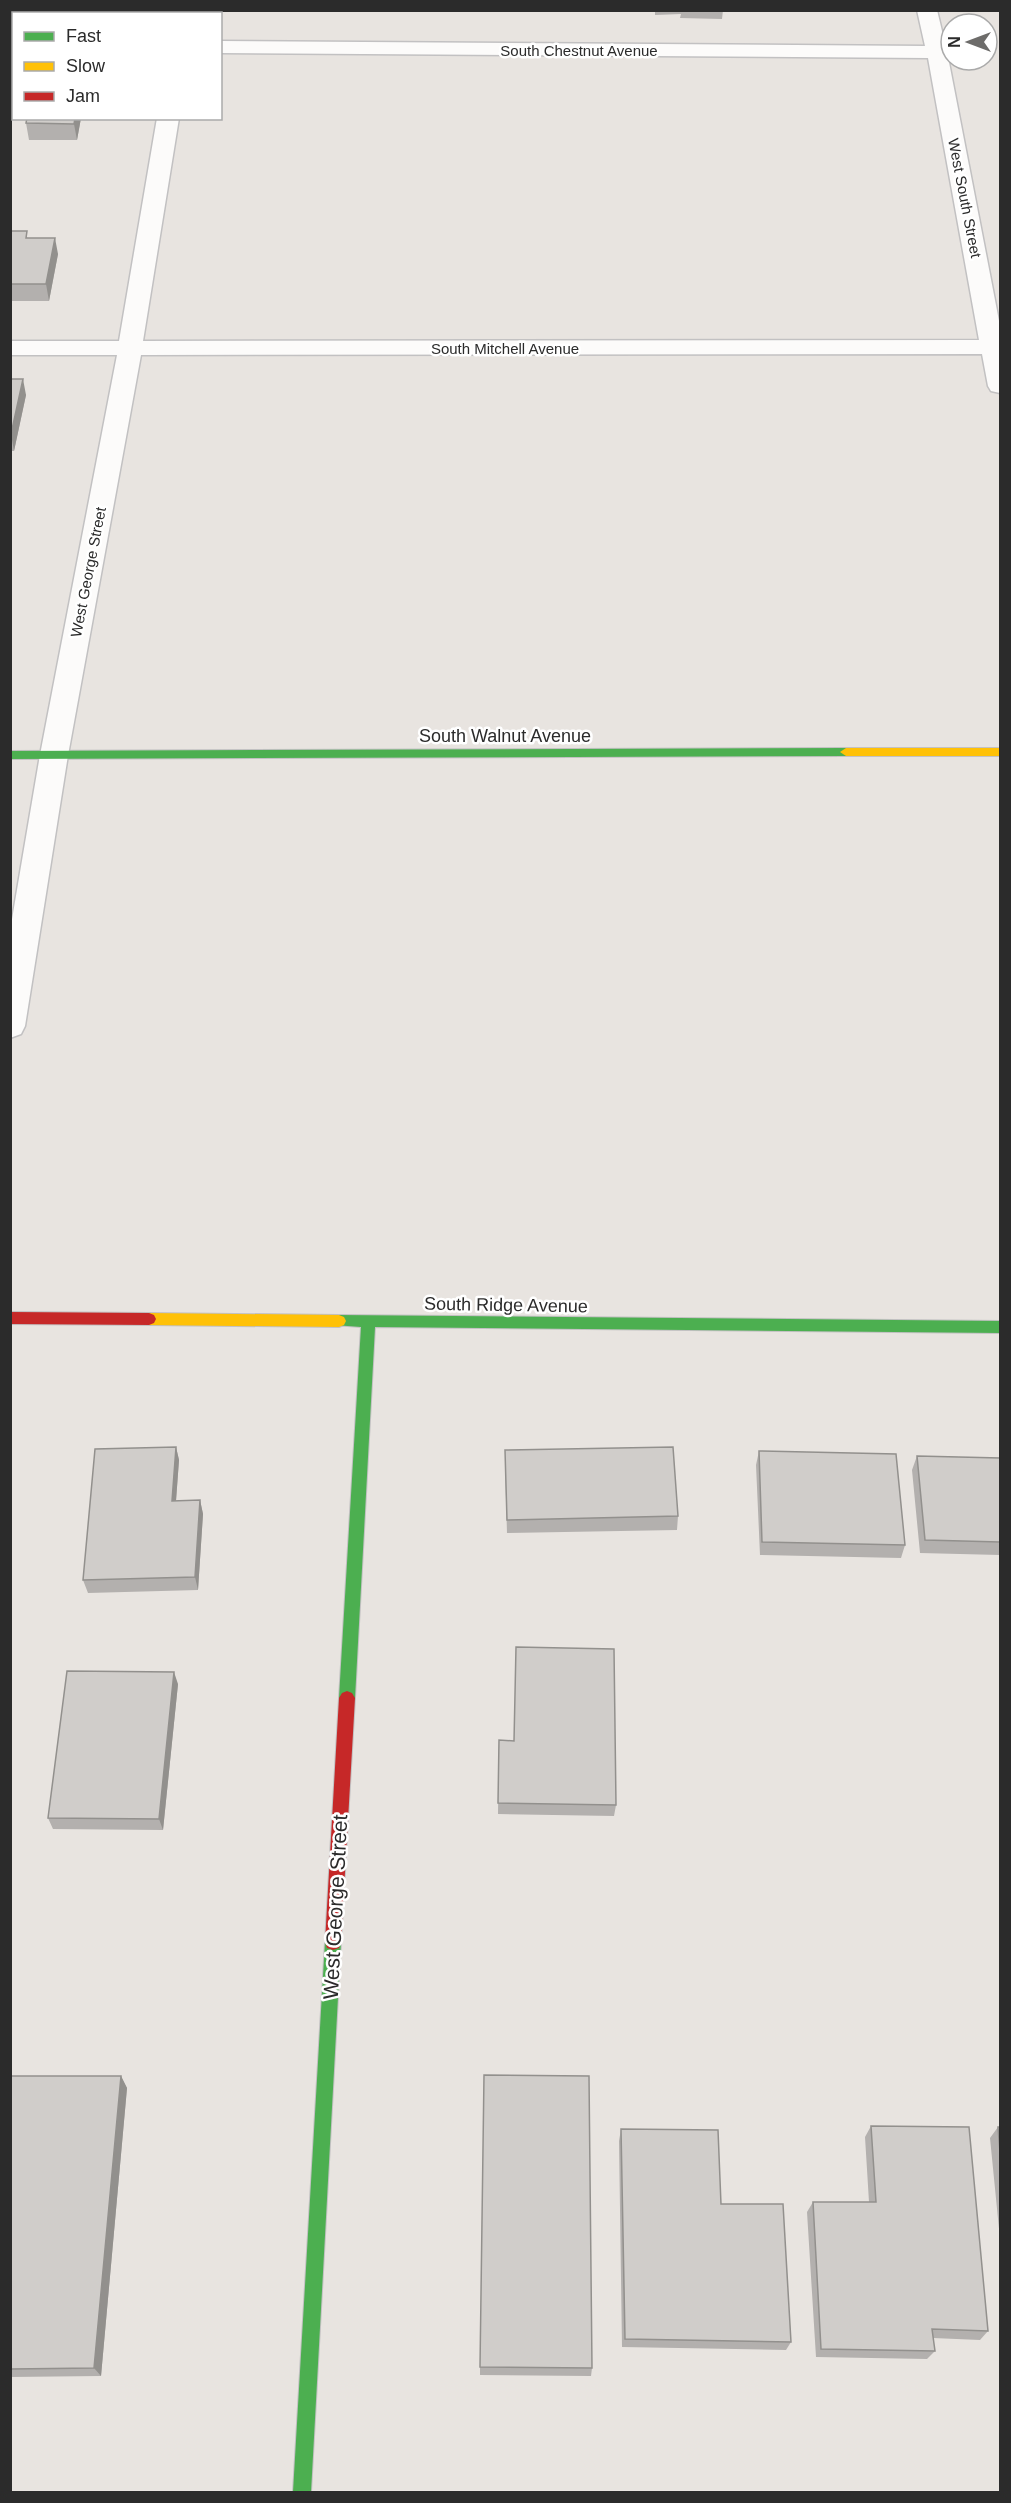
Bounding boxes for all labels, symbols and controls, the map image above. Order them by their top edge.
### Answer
legend [12,12,222,120]
north arrow [939,12,999,72]
text: Fast [66,26,101,46]
text: N [946,36,963,48]
street label: South Chestnut Avenue [500,42,658,59]
text: Slow [66,56,106,76]
text: Jam [66,86,100,106]
street label: West South Street [945,137,985,260]
street label: South Mitchell Avenue [431,340,579,357]
street label: West George Street [67,505,109,639]
street label: South Walnut Avenue [419,726,591,746]
street label: South Ridge Avenue [424,1294,588,1316]
street label: West George Street [319,1814,351,2000]

